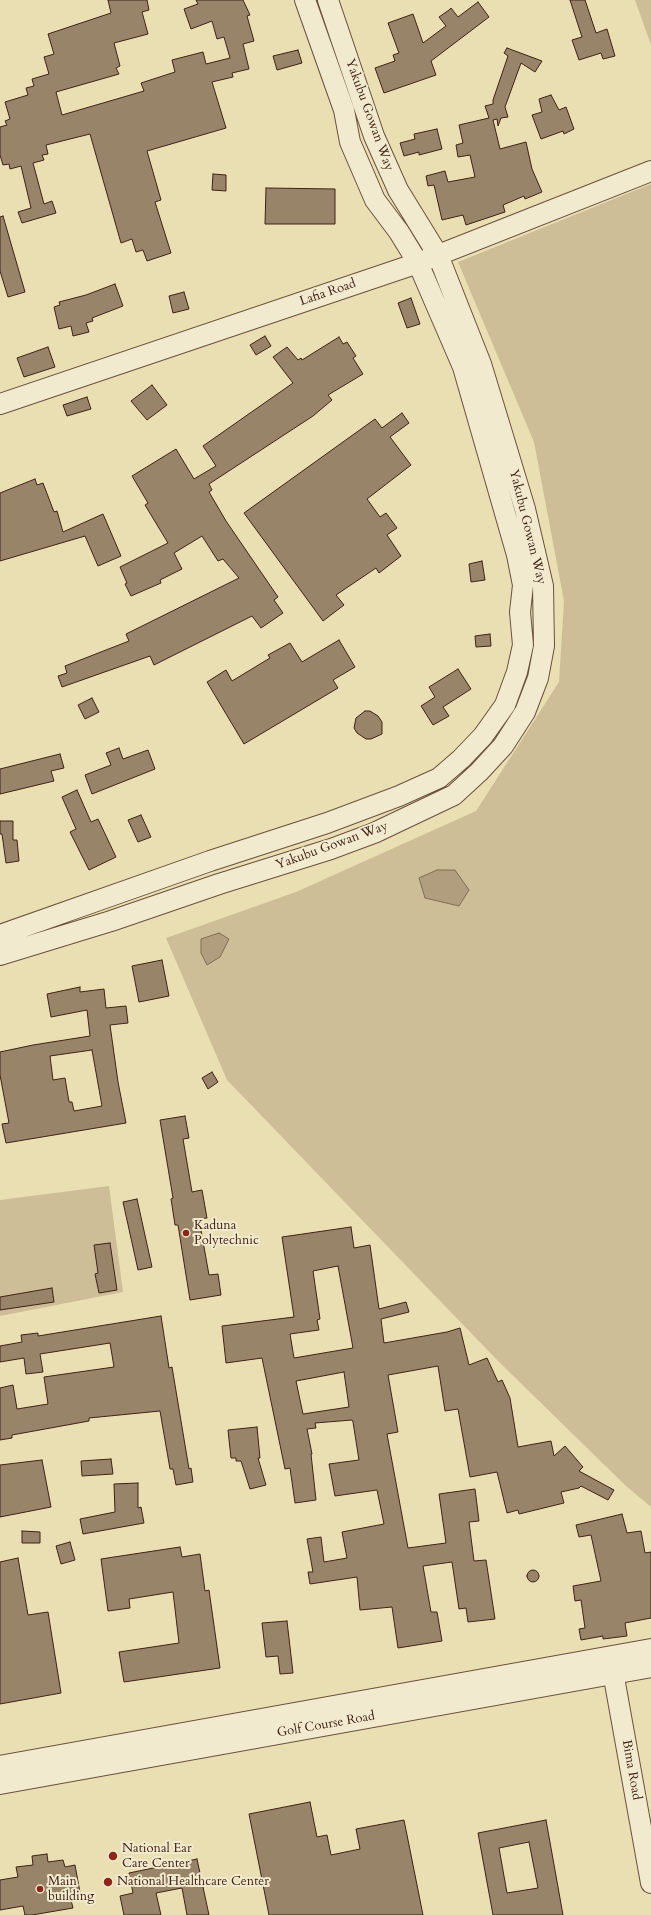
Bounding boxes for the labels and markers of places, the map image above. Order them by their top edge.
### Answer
place label: Kaduna Polytechnic [194,1218,259,1249]
marker: Kaduna Polytechnic [181,1228,191,1238]
place label: National Ear Care Center [122,1841,192,1872]
marker: National Ear Care Center [107,1850,119,1862]
place label: Main building [48,1874,94,1905]
place label: National Healthcare Center [117,1874,269,1890]
marker: National Healthcare Center [102,1876,114,1888]
marker: Main building [35,1884,45,1894]

